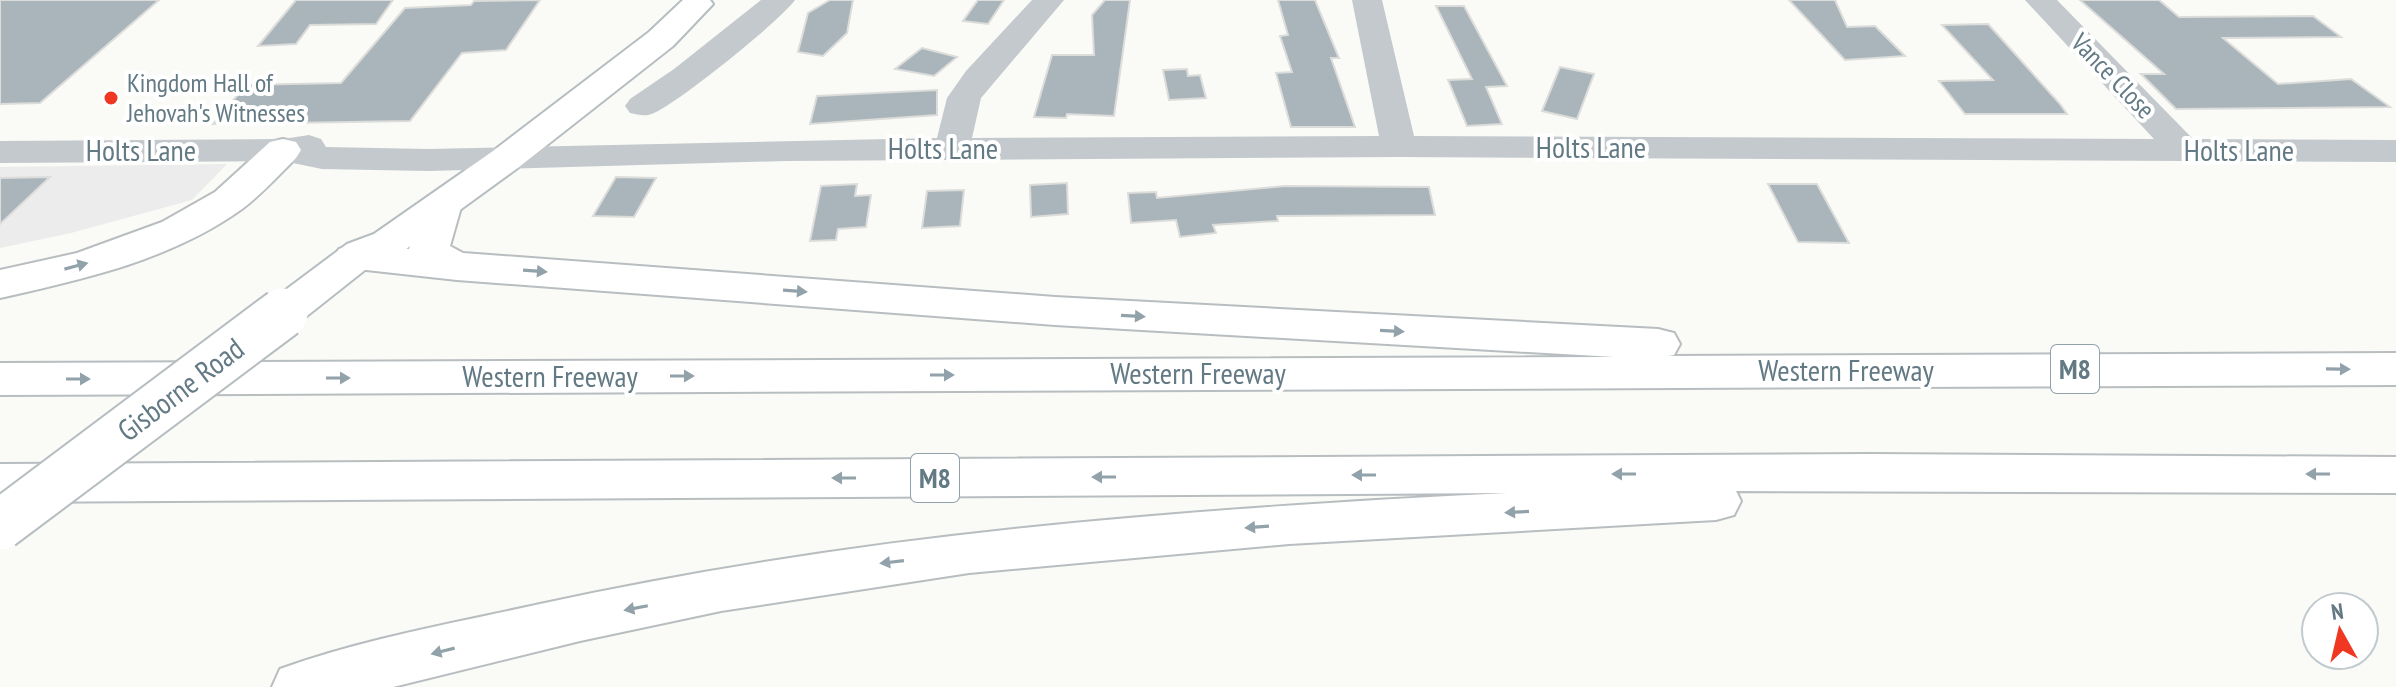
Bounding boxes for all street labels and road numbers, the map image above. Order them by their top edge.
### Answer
street label: Vance Close [2064,25,2162,125]
street label: Holts Lane [1536,127,1646,166]
street label: Holts Lane [888,128,998,167]
street label: Holts Lane [86,130,196,169]
street label: Holts Lane [2184,130,2294,169]
street label: Gisborne Road [109,328,251,449]
road number: M8 [2051,345,2099,393]
street label: Western Freeway [1758,350,1935,389]
street label: Western Freeway [1110,353,1287,392]
street label: Western Freeway [462,356,639,395]
road number: M8 [911,454,959,502]

